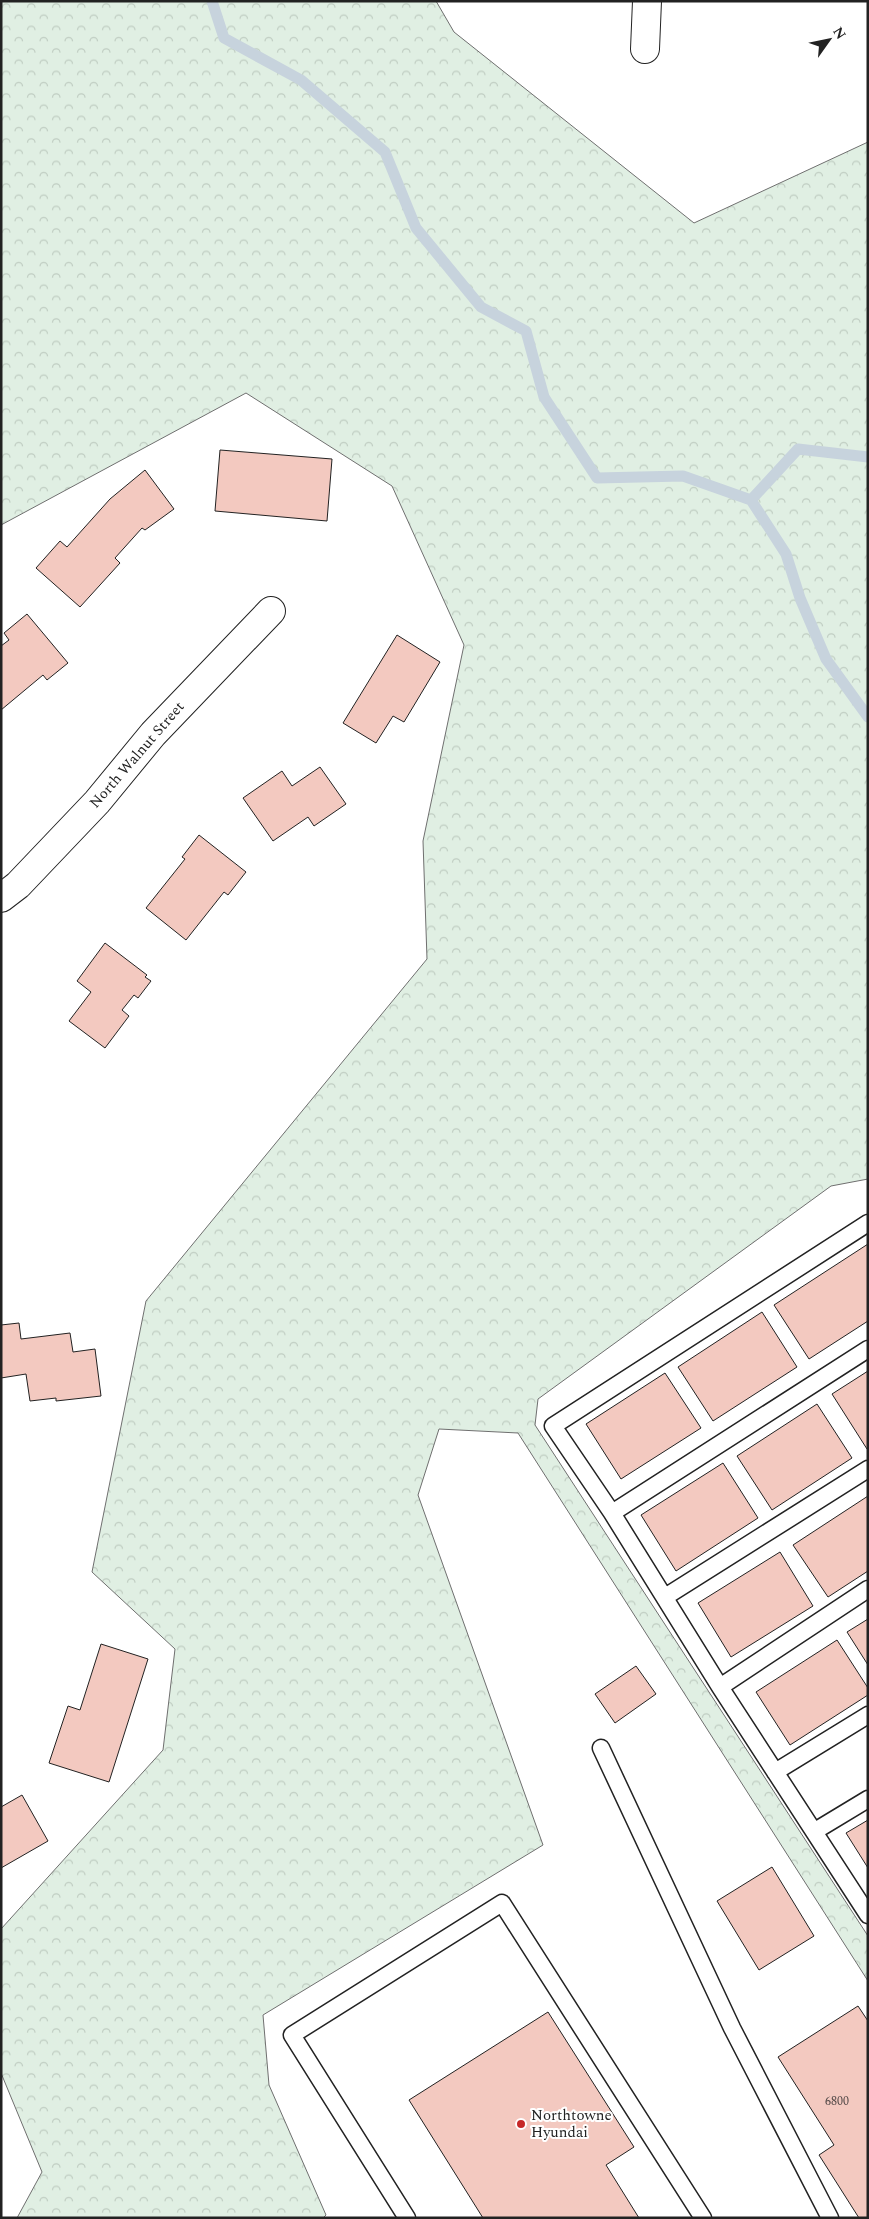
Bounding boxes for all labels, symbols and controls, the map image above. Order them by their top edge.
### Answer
north arrow [804,15,854,65]
text: N [828,23,851,44]
street label: North Walnut Street [84,696,190,814]
house number: 6800 [825,2092,849,2111]
place label: Northtowne Hyundai [531,2104,612,2144]
marker: Northtowne Hyundai [515,2118,527,2130]

